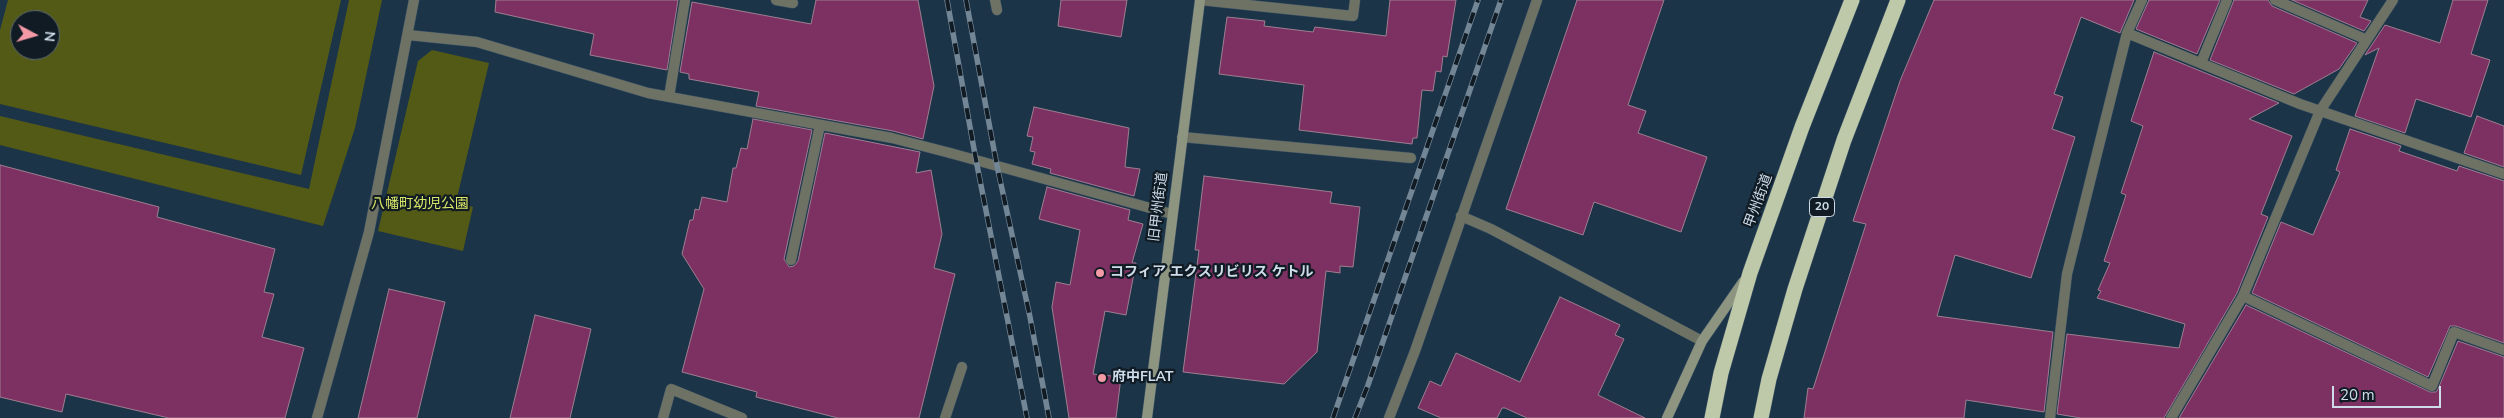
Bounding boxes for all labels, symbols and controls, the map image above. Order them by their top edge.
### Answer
north arrow [10,10,60,60]
text: N [39,30,59,43]
street label: 旧甲州街道 [1146,171,1172,243]
street label: 甲州街道 [1742,172,1776,230]
park label: 八幡町幼児公園 [371,197,469,213]
road number: 20 [1810,198,1834,216]
place label: コフィア エクスリビリス ケトル [1110,265,1314,281]
marker: コフィア エクスリビリス ケトル [1094,267,1106,279]
place label: 府中FLAT [1112,370,1174,386]
marker: 府中FLAT [1096,372,1108,384]
scale bar [2334,376,2443,408]
text: 20 m [2340,385,2375,405]

